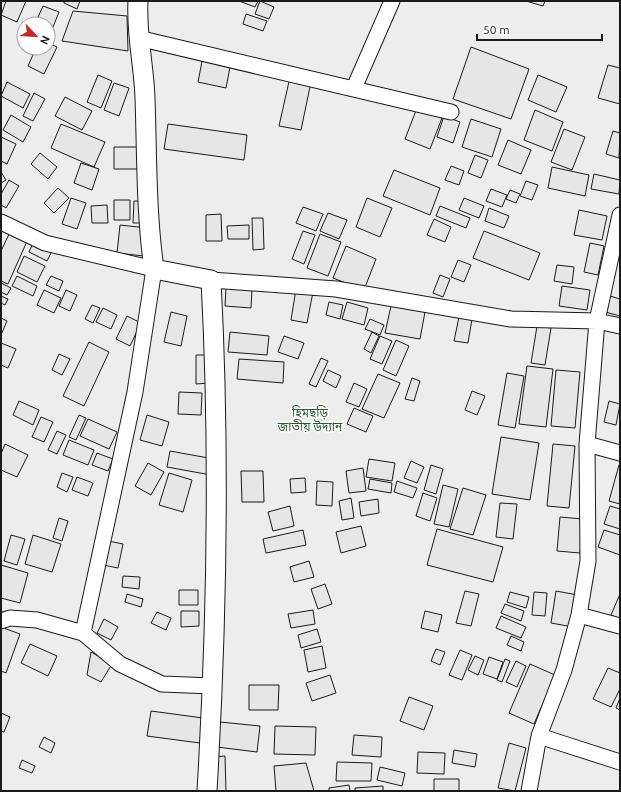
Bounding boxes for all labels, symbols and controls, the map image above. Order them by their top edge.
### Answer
north arrow [16,16,56,56]
scale bar [477,16,602,42]
text: 50 m [483,23,510,36]
text: N [38,34,52,46]
park label: হিমছড়ি জাতীয় উদ্যান [277,405,343,433]

